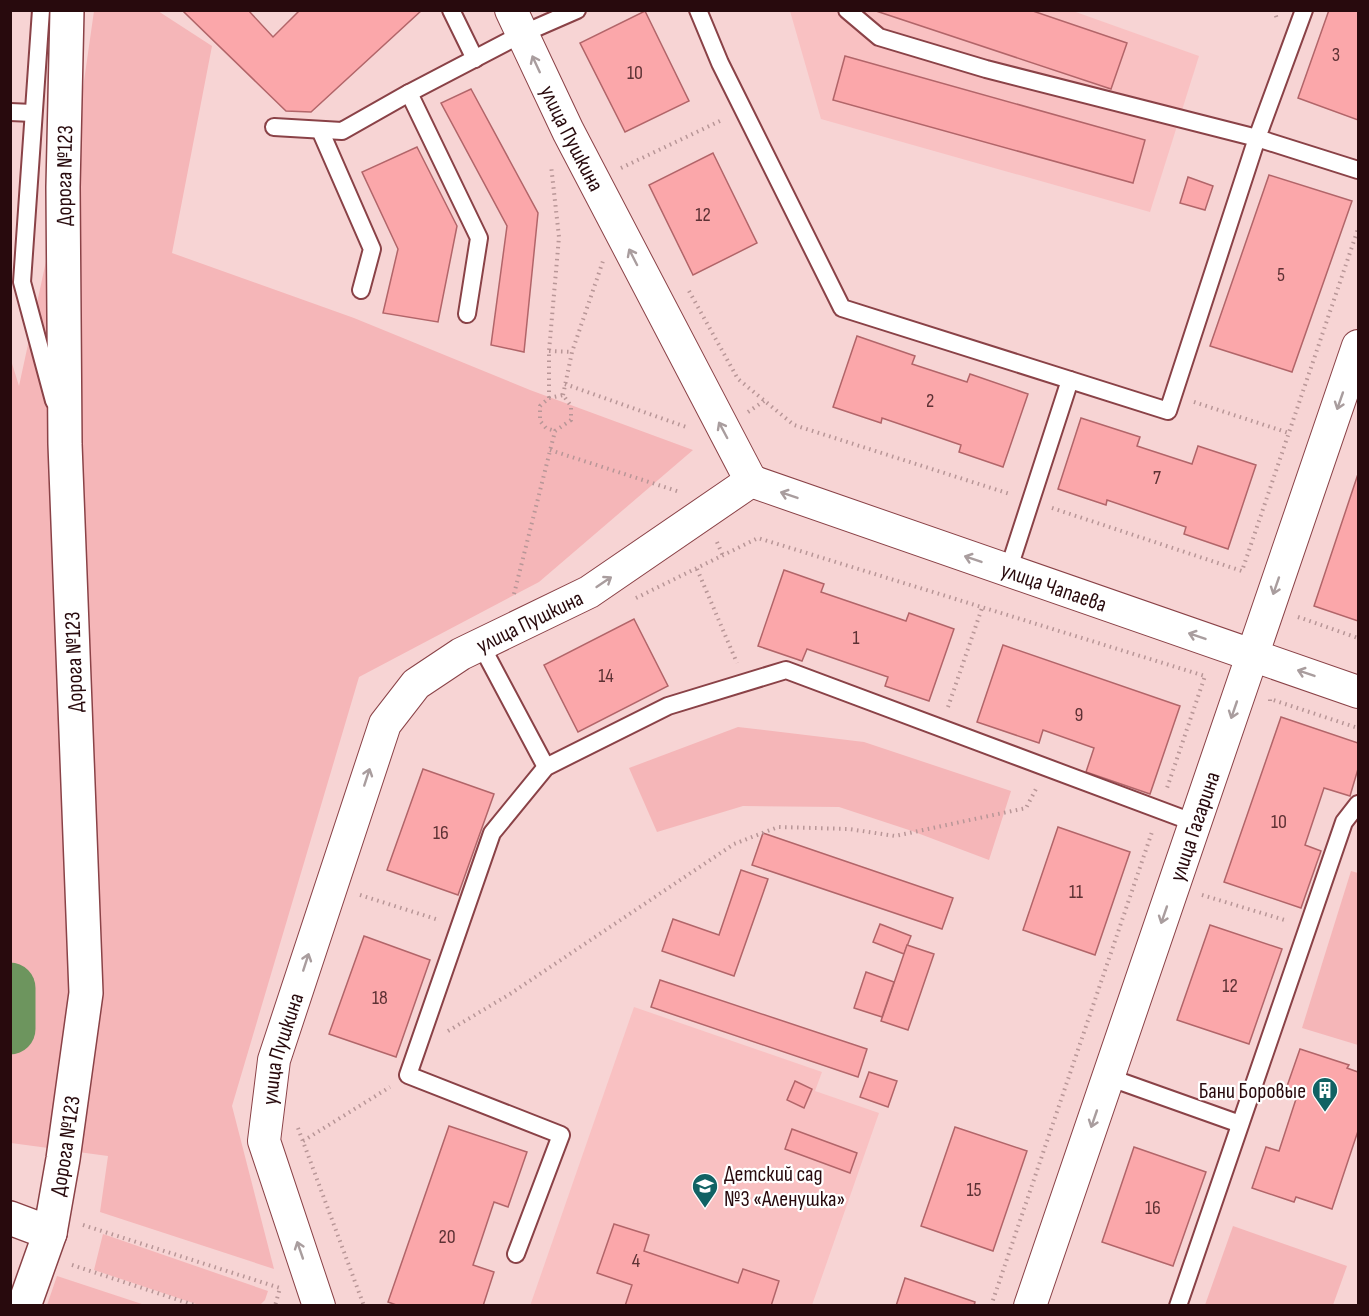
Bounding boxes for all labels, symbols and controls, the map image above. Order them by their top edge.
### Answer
house number: 3 [1332,43,1340,67]
one-way arrow [530,55,542,73]
house number: 10 [627,61,643,85]
street label: улица Пушкина [533,81,609,196]
street label: Дорога №123 [51,125,79,226]
house number: 12 [695,203,711,227]
one-way arrow [627,248,638,266]
house number: 5 [1277,263,1285,287]
house number: 2 [926,389,934,413]
one-way arrow [1333,391,1344,410]
one-way arrow [717,421,728,439]
house number: 7 [1153,466,1161,490]
one-way arrow [780,488,799,499]
one-way arrow [964,552,983,563]
street label: улица Чапаева [997,557,1110,619]
one-way arrow [596,576,612,588]
one-way arrow [1270,576,1281,595]
street label: улица Пушкина [472,585,588,660]
street label: Дорога №123 [59,611,90,713]
house number: 1 [853,626,860,650]
one-way arrow [1188,630,1207,641]
house number: 14 [598,664,614,688]
one-way arrow [1297,667,1316,678]
one-way arrow [1227,700,1238,719]
house number: 9 [1075,703,1083,727]
one-way arrow [363,768,374,787]
street label: улица Гагарина [1164,768,1227,885]
house number: 10 [1271,810,1287,834]
house number: 16 [433,821,449,845]
house number: 11 [1069,880,1083,904]
one-way arrow [1157,905,1168,923]
one-way arrow [301,953,312,972]
house number: 12 [1222,974,1238,998]
house number: 18 [372,986,388,1010]
street label: улица Пушкина [257,990,310,1107]
building icon: Бани Боровые [1310,1075,1340,1113]
place label: Бани Боровые [1199,1078,1306,1105]
street label: Дорога №123 [45,1094,87,1198]
one-way arrow [1087,1109,1098,1128]
place label: Детский сад №3 «Аленушка» [724,1161,845,1213]
school or university icon: Детский сад №3 «Аленушка» [690,1171,720,1209]
house number: 15 [966,1178,982,1202]
house number: 16 [1145,1196,1161,1220]
house number: 20 [438,1225,456,1249]
one-way arrow [293,1241,304,1260]
house number: 4 [632,1249,640,1273]

